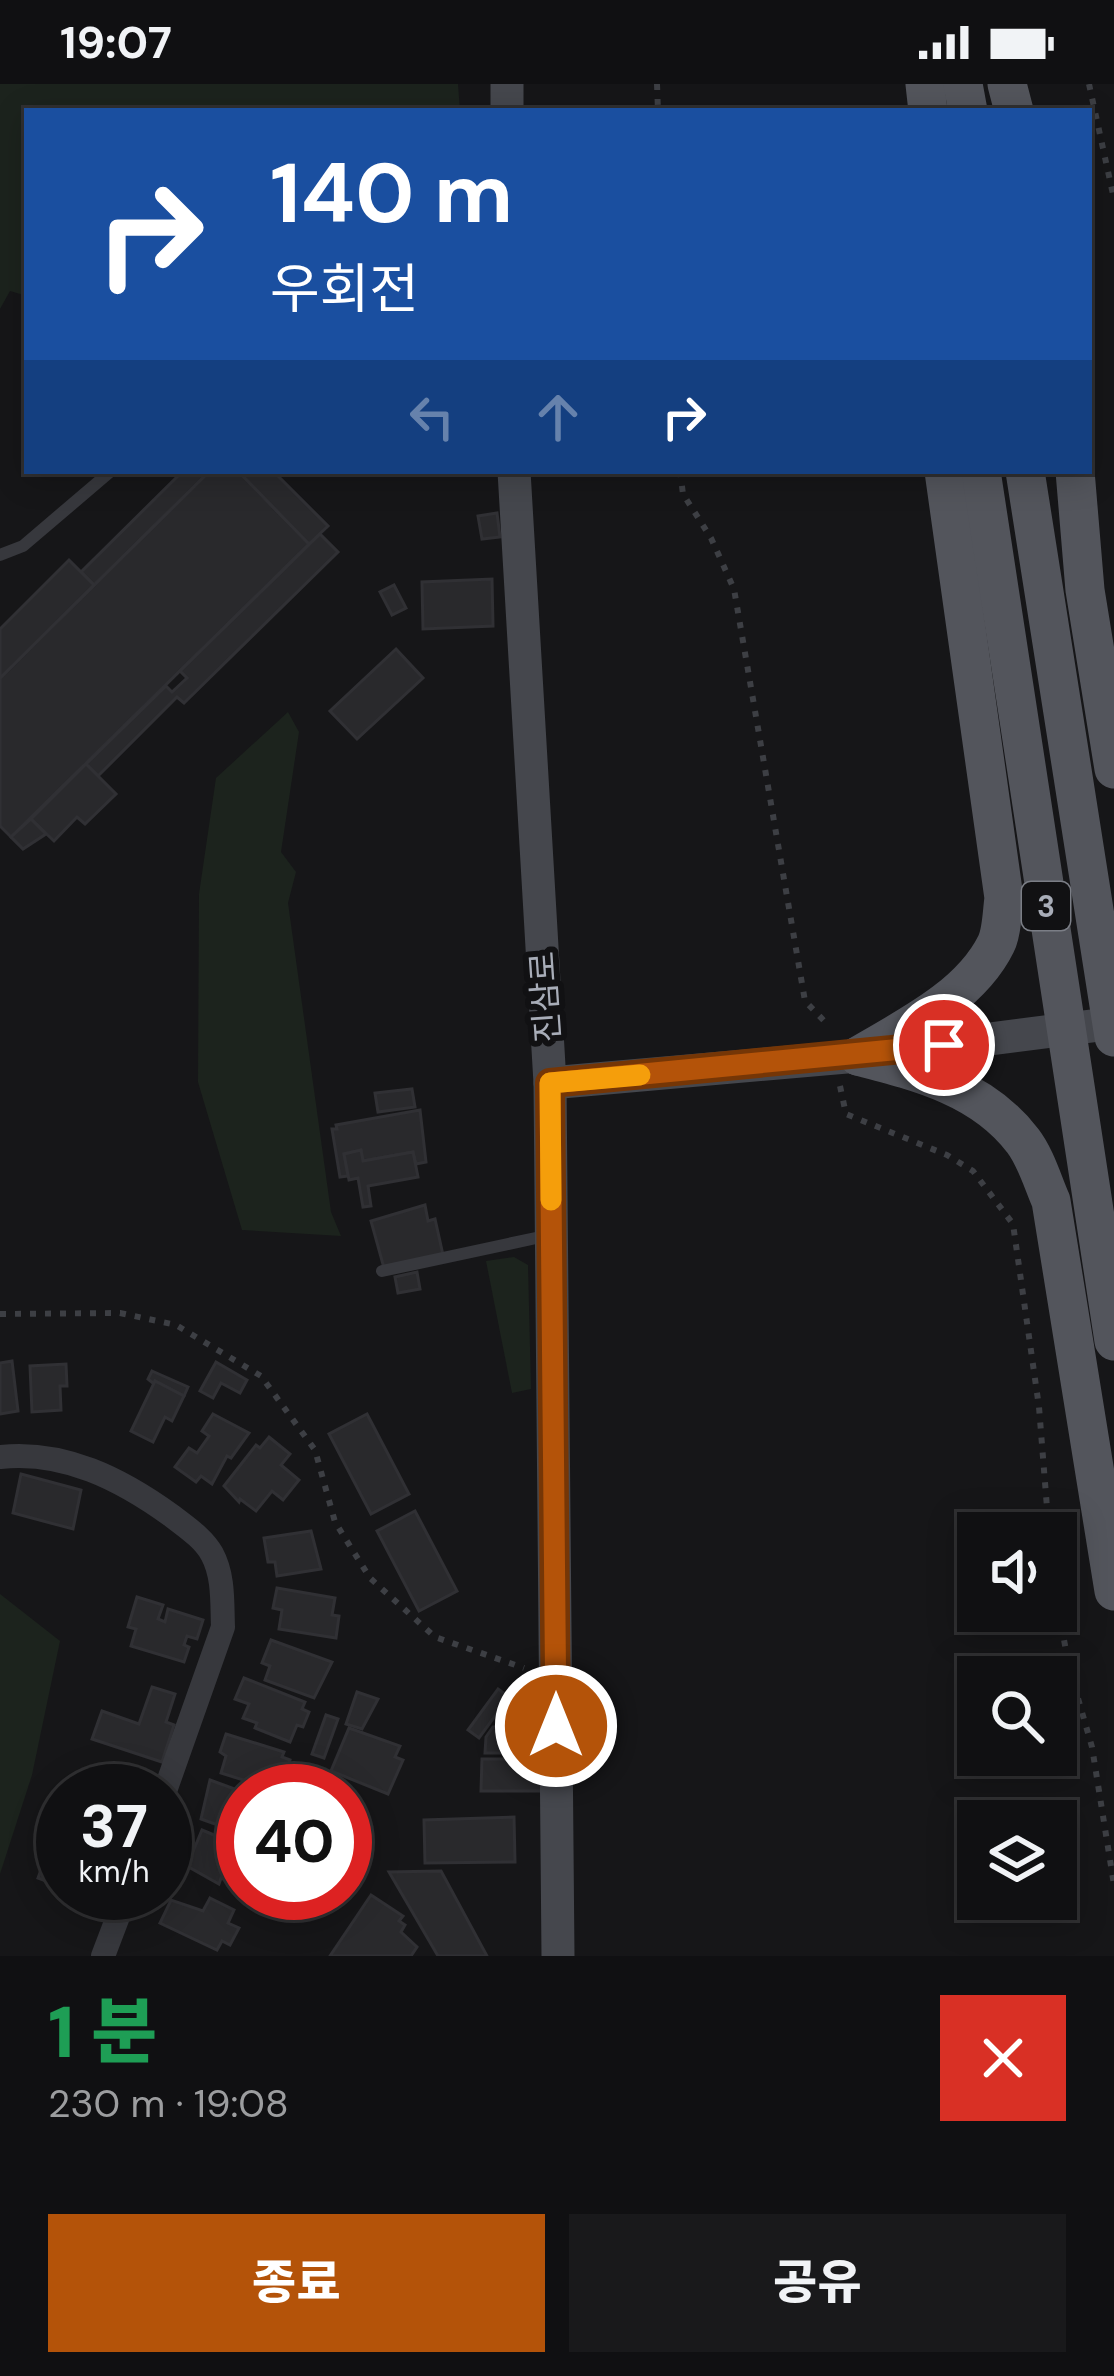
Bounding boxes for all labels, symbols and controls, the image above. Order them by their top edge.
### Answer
text: 19:07 [60,13,172,72]
text: 140 m [270,139,513,248]
icon: right [72,156,228,312]
text: 우회전 [270,254,419,325]
icon: left [399,384,465,450]
icon: ahead [525,384,591,450]
icon: right [651,384,717,450]
road number: 3 [1022,882,1070,930]
street label: 진삼로 [520,950,570,1044]
pin [893,994,995,1096]
icon: arrive [911,1012,977,1078]
map controls [957,1512,1077,1920]
button: sound [957,1512,1077,1632]
button: search [957,1656,1077,1776]
position arrow [493,1663,619,1789]
speed limit sign: 40 [216,1764,372,1920]
text: 37 [80,1787,148,1866]
button: layers [957,1800,1077,1920]
text: km/h [79,1852,149,1891]
text: 1 분 [48,1986,158,2079]
button: close [940,1995,1066,2121]
text: 230 m · 19:08 [48,2078,289,2129]
button: 종료 [48,2214,545,2352]
button: 공유 [569,2214,1066,2352]

